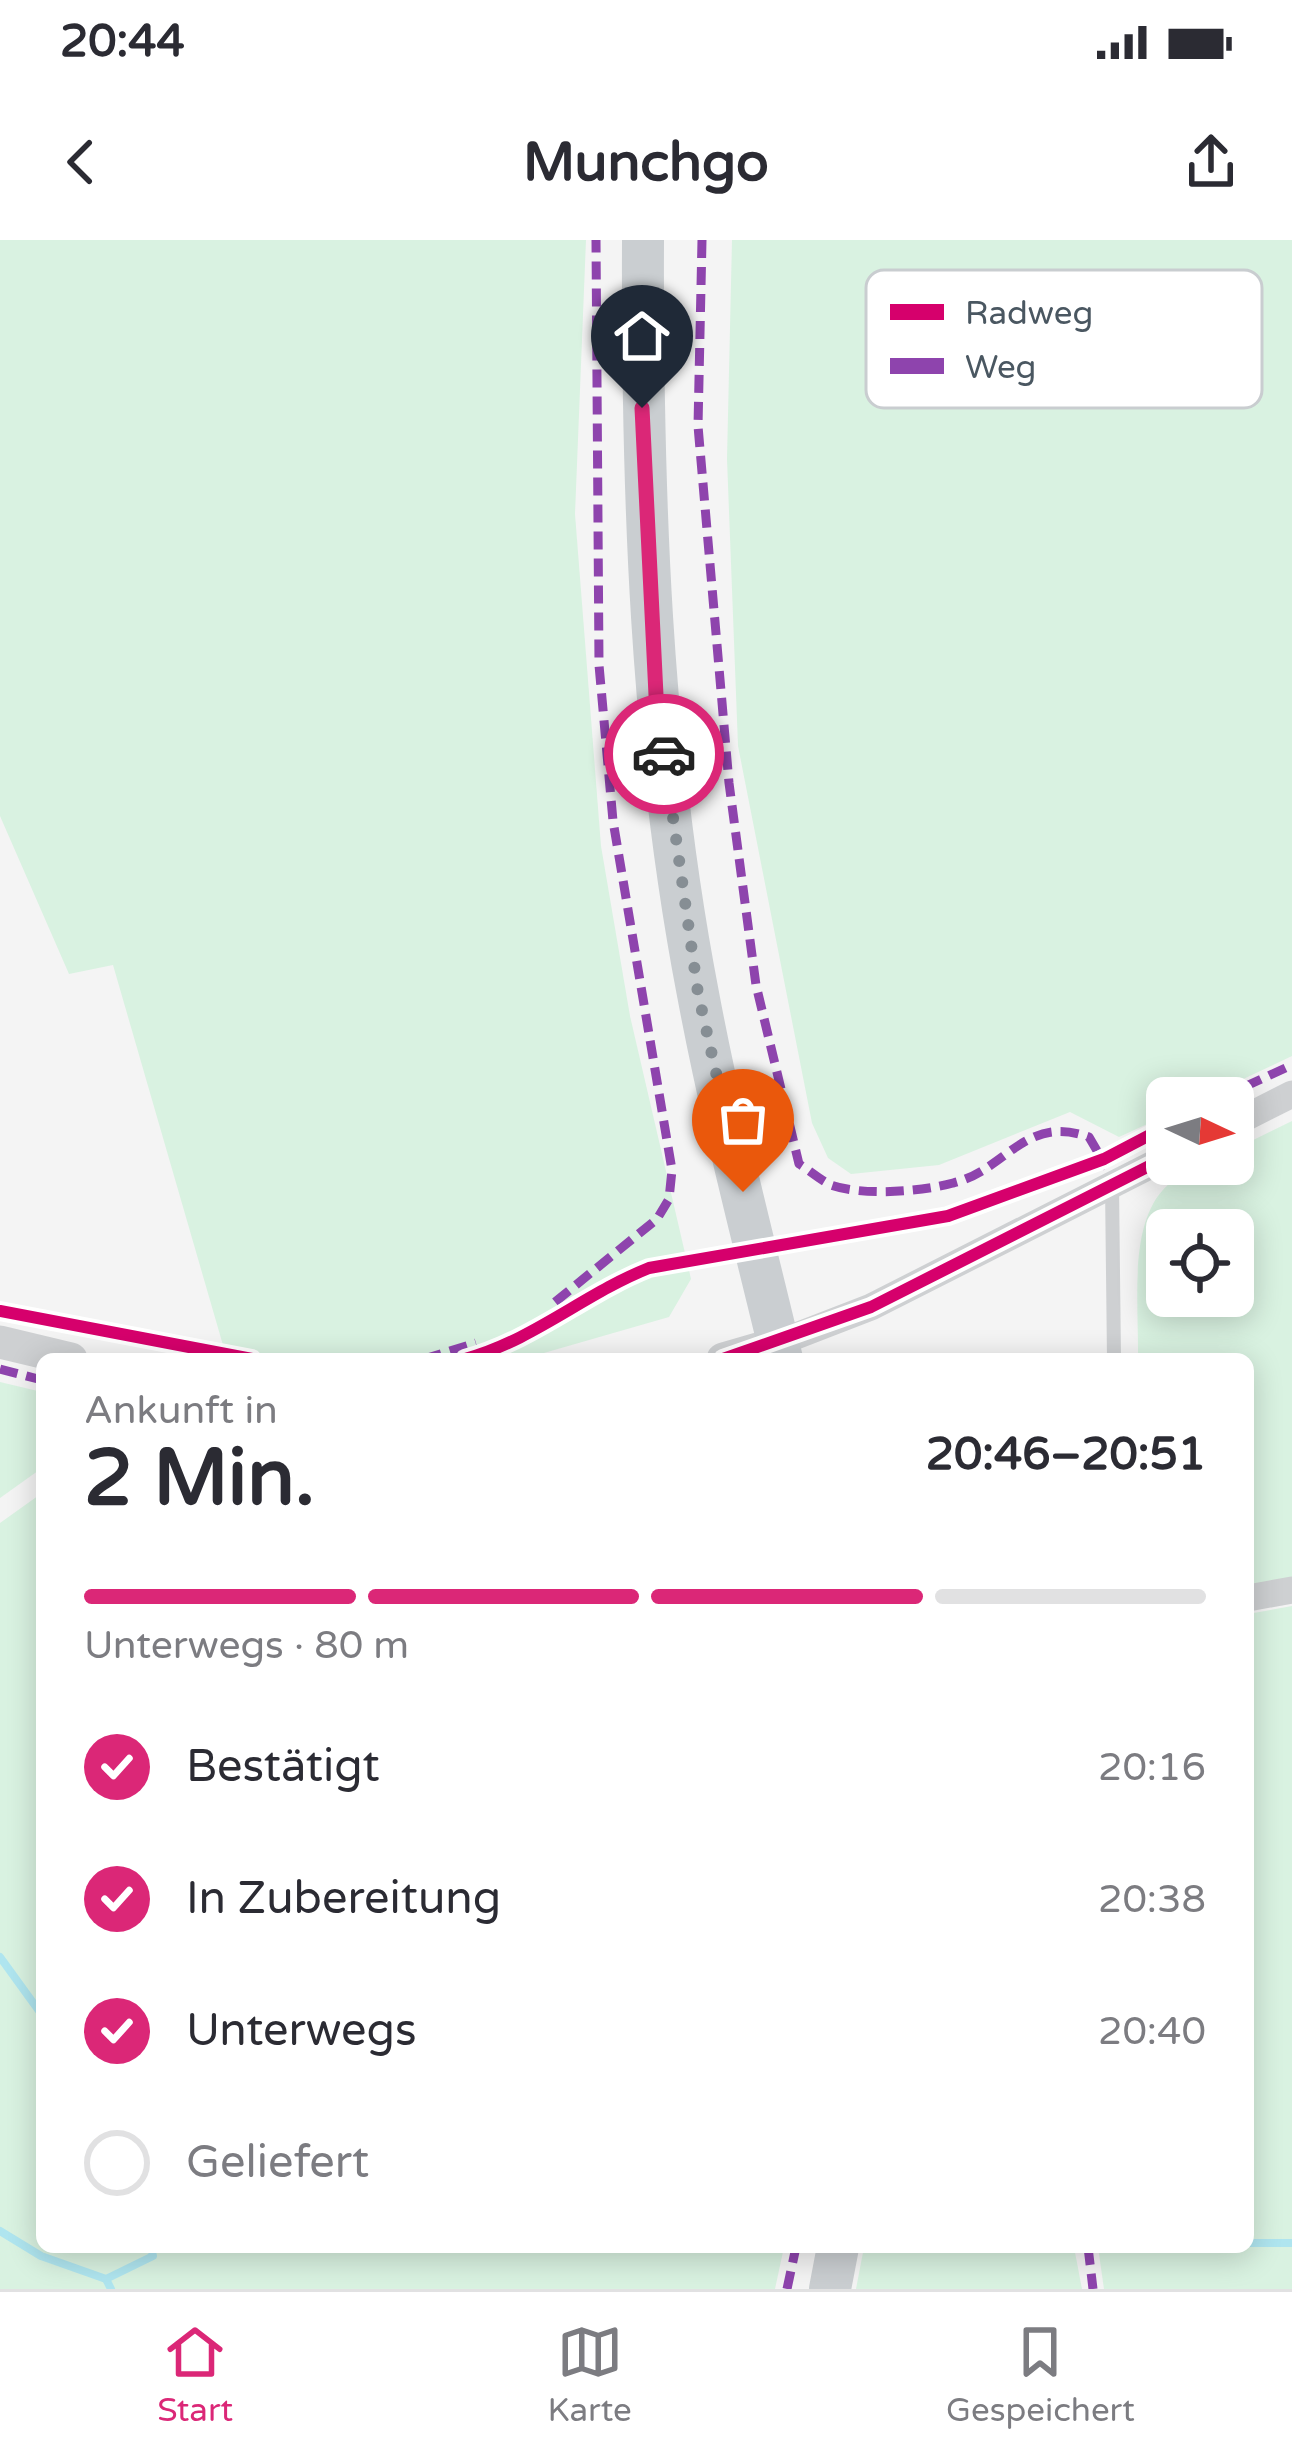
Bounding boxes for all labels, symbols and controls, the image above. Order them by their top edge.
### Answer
text: 20:44 [60,15,185,69]
icon: back [48,129,114,195]
icon: share [1178,129,1244,195]
text: Munchgo [523,130,769,195]
legend [866,270,1262,408]
pin [591,285,693,408]
text: Radweg [965,294,1093,333]
icon: home [609,303,675,369]
text: Weg [965,348,1036,387]
courier [604,694,724,814]
icon: car [631,721,697,787]
pin [692,1069,794,1192]
north arrow [1146,1077,1254,1185]
map controls [1146,1077,1254,1317]
icon: bag [710,1087,776,1153]
button: locate [1146,1209,1254,1317]
text: Ankunft in [84,1387,278,1434]
text: 20:46–20:51 [926,1428,1206,1482]
text: 2 Min. [84,1432,315,1526]
text: Unterwegs · 80 m [84,1622,409,1669]
icon: check [84,1734,150,1800]
text: Bestätigt [186,1740,380,1794]
text: 20:16 [1098,1744,1206,1791]
icon: check [84,1866,150,1932]
text: In Zubereitung [186,1872,501,1926]
text: 20:38 [1098,1876,1206,1923]
icon: check [84,1998,150,2064]
text: Unterwegs [186,2004,417,2058]
text: 20:40 [1098,2008,1206,2055]
text: Geliefert [186,2136,369,2190]
tab: Start [157,2319,233,2430]
tab: Karte [547,2319,632,2430]
tab: Gespeichert [946,2319,1135,2430]

